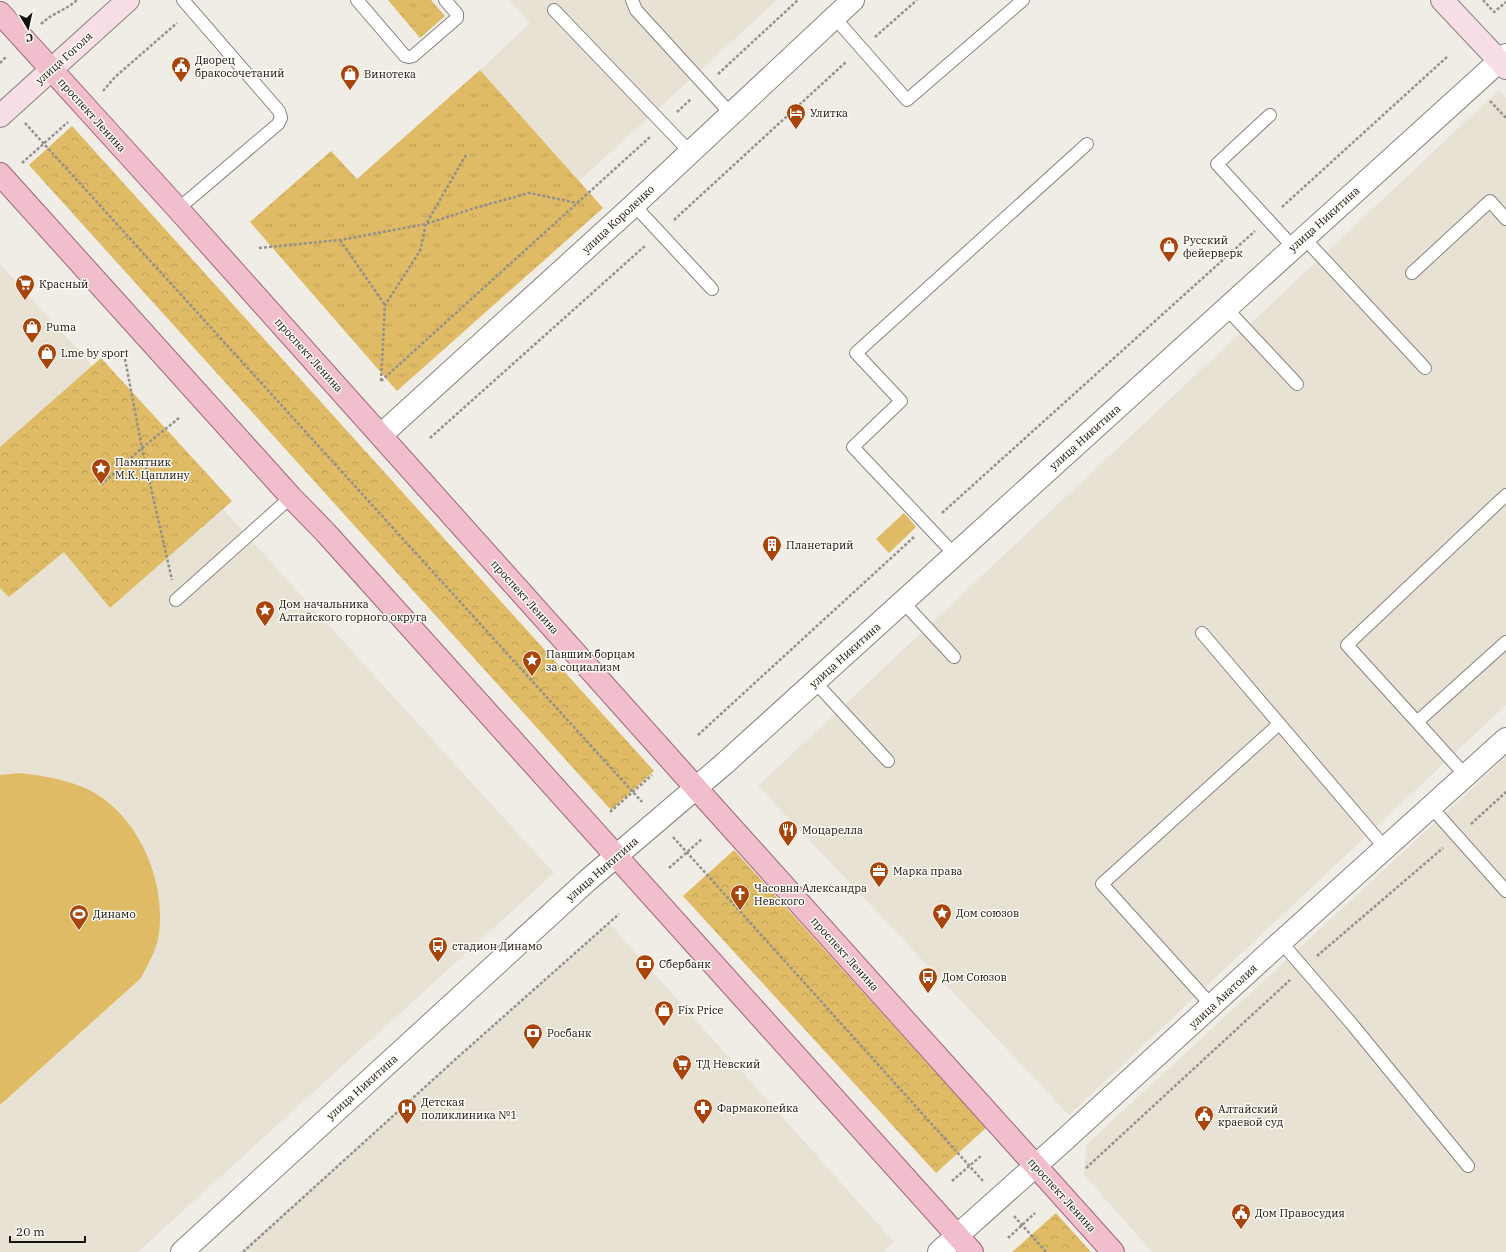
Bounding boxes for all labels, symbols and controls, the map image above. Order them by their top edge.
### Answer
north arrow [8,8,48,48]
street label: улица Гоголя [33,29,95,87]
text: С [25,30,34,45]
place label: Дворец бракосочетаний [195,53,284,80]
public building icon: Дворец бракосочетаний [170,55,192,83]
shop icon: Винотека [339,63,361,91]
place label: Винотека [364,67,416,81]
street label: проспект Ленина [55,75,129,155]
hotel icon: Улитка [785,102,807,130]
place label: Улитка [810,106,848,120]
street label: улица Короленко [579,182,657,256]
street label: улица Никитина [1286,183,1362,255]
place label: Русский фейерверк [1183,233,1243,260]
shop icon: Русский фейерверк [1158,235,1180,263]
supermarket icon: Красный [14,273,36,301]
place label: Красный [39,277,88,291]
street label: проспект Ленина [272,315,346,395]
shop icon: Puma [21,316,43,344]
place label: Puma [46,320,76,334]
shop icon: Lme by sport [36,342,58,370]
place label: Lme by sport [61,346,129,360]
street label: улица Никитина [1047,401,1123,473]
place label: Памятник М.К. Цаплину [115,455,190,482]
place icon: Памятник М.К. Цаплину [90,457,112,485]
building icon: Планетарий [761,534,783,562]
place label: Планетарий [786,538,854,552]
street label: проспект Ленина [488,557,562,637]
place label: Дом начальника Алтайского горного округа [279,597,427,624]
place icon: Дом начальника Алтайского горного округа [254,599,276,627]
street label: улица Никитина [807,619,883,691]
place label: Павшим борцам за социализм [546,647,635,674]
place icon: Павшим борцам за социализм [521,649,543,677]
restaurant icon: Моцарелла [777,819,799,847]
place label: Моцарелла [802,823,863,837]
street label: улица Никитина [563,834,641,904]
office icon: Марка права [868,860,890,888]
place label: Марка права [893,864,963,878]
place label: Часовня Александра Невского [754,881,867,908]
church icon: Часовня Александра Невского [729,883,751,911]
place icon: Дом союзов [931,902,953,930]
sports icon: Динамо [68,903,90,931]
place label: Дом союзов [956,906,1019,920]
place label: Динамо [93,907,136,921]
street label: проспект Ленина [808,914,882,994]
bus stop icon: стадион Динамо [427,935,449,963]
place label: стадион Динамо [452,939,542,953]
bank icon: Сбербанк [634,953,656,981]
place label: Сбербанк [659,957,711,971]
street label: улица Анатолия [1186,961,1260,1031]
bus stop icon: Дом Союзов [917,966,939,994]
place label: Дом Союзов [942,970,1007,984]
shop icon: Fix Price [653,999,675,1027]
place label: Fix Price [678,1003,723,1017]
bank icon: Росбанк [522,1022,544,1050]
place label: Росбанк [547,1026,592,1040]
street label: улица Никитина [324,1051,400,1123]
supermarket icon: ТД Невский [671,1053,693,1081]
place label: ТД Невский [696,1057,760,1071]
place label: Детская поликлиника №1 [421,1095,517,1122]
hospital icon: Детская поликлиника №1 [396,1097,418,1125]
pharmacy icon: Фармакопейка [692,1097,714,1125]
place label: Фармакопейка [717,1101,798,1115]
place label: Алтайский краевой суд [1218,1102,1283,1129]
public building icon: Алтайский краевой суд [1193,1104,1215,1132]
street label: проспект Ленина [1025,1155,1099,1235]
public building icon: Дом Правосудия [1230,1202,1252,1230]
place label: Дом Правосудия [1255,1206,1345,1220]
scale bar [10,1218,85,1244]
text: 20 m [16,1224,45,1239]

